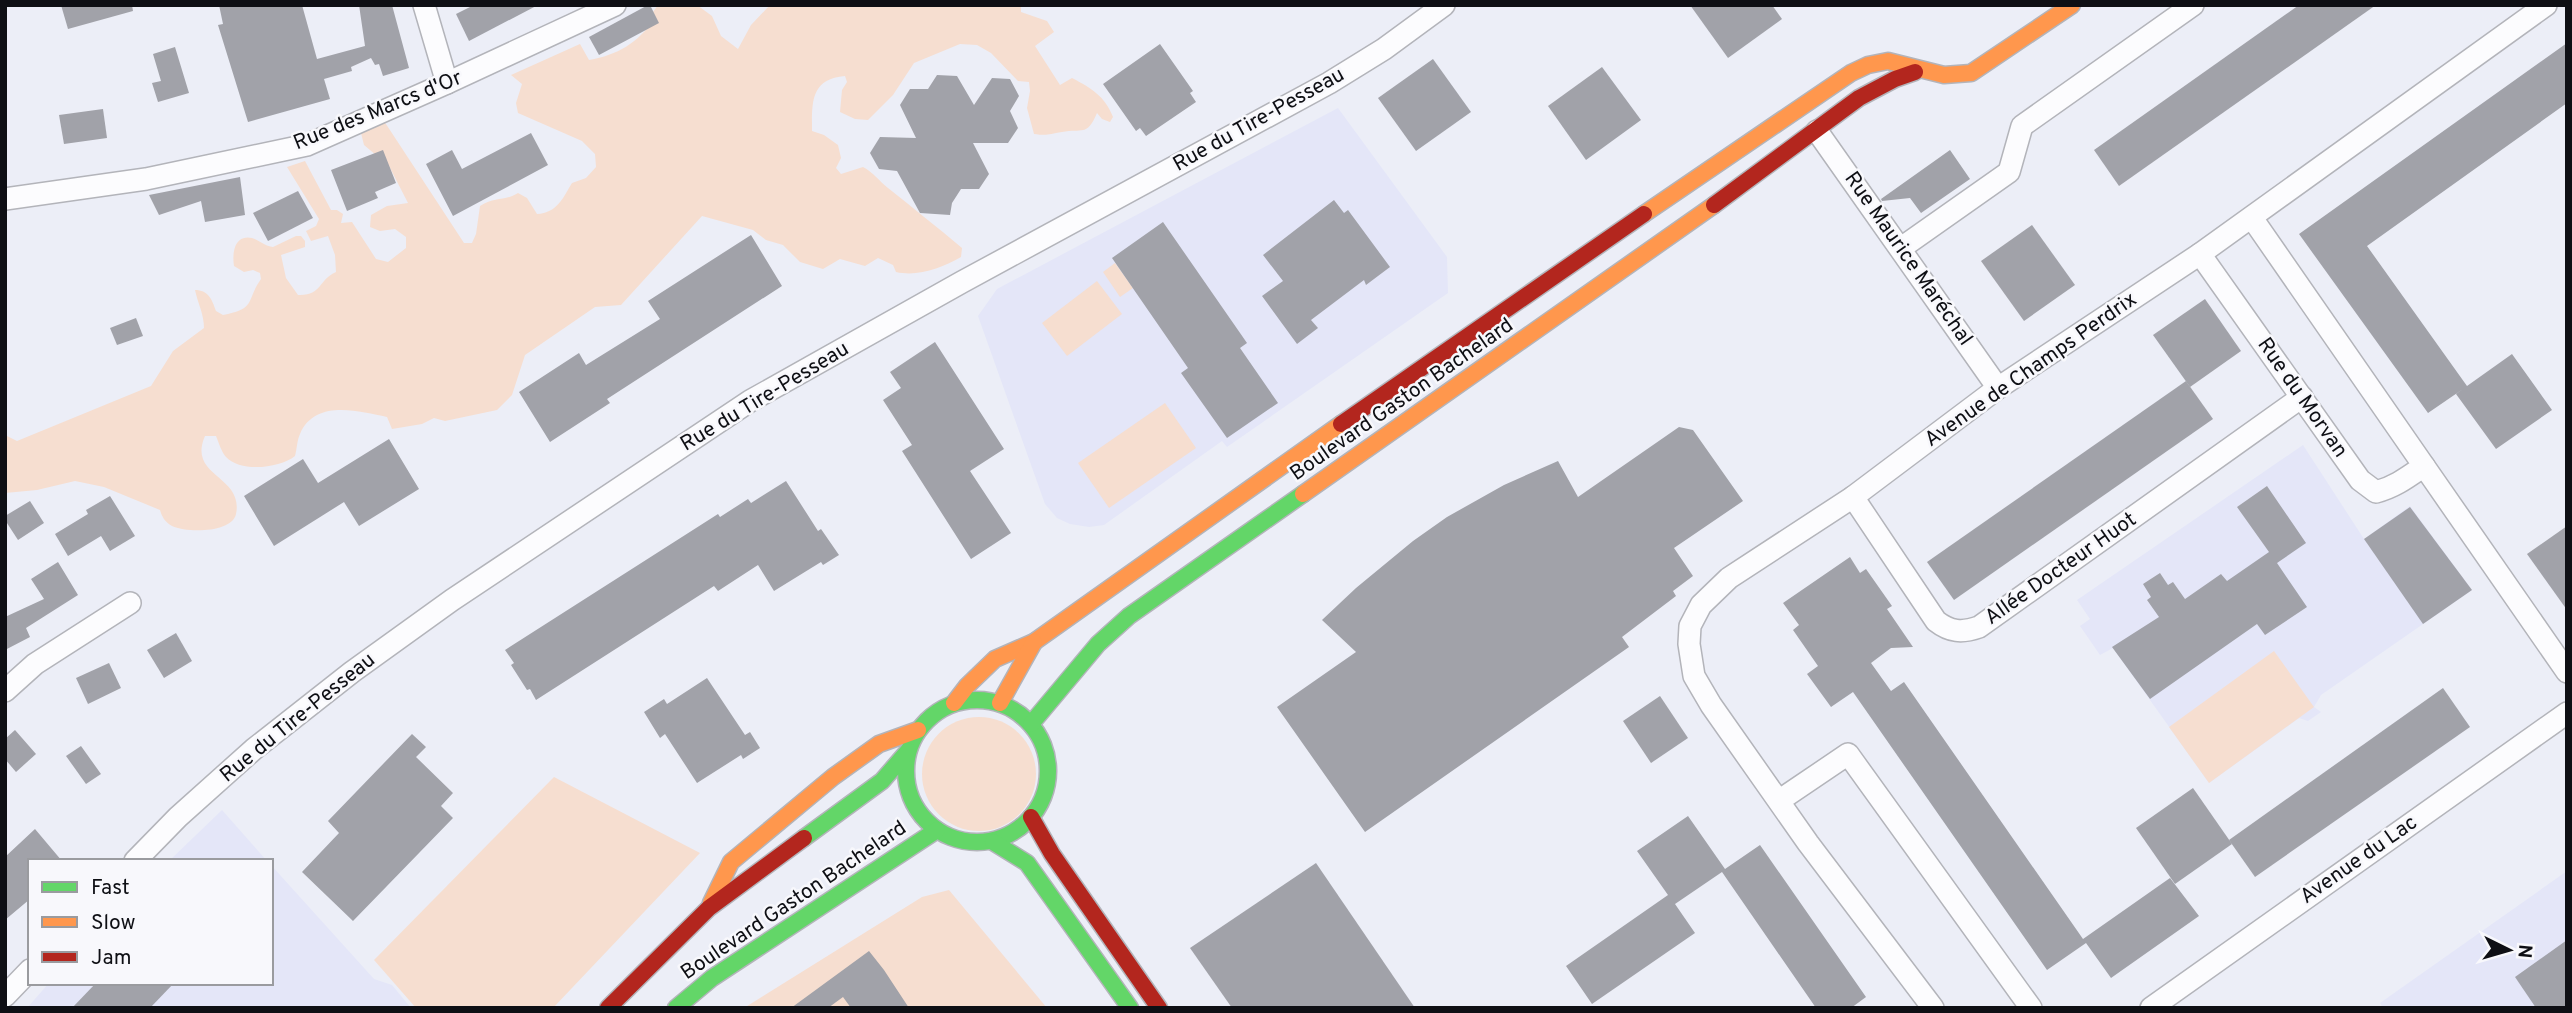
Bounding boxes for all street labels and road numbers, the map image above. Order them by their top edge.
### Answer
street label: Rue du Tire-Pesseau [1168,62,1350,178]
street label: Rue des Marcs d'Or [290,65,466,157]
street label: Rue Maurice Maréchal [1838,167,1978,351]
street label: Avenue de Champs Perdrix [1920,286,2142,454]
street label: Boulevard Gaston Bachelard [1285,312,1519,488]
street label: Rue du Morvan [2251,333,2353,463]
street label: Rue du Tire-Pesseau [676,336,854,458]
street label: Allée Docteur Huot [1980,507,2142,631]
street label: Rue du Tire-Pesseau [215,647,381,789]
street label: Avenue du Lac [2295,810,2423,910]
street label: Boulevard Gaston Bachelard [676,815,912,987]

